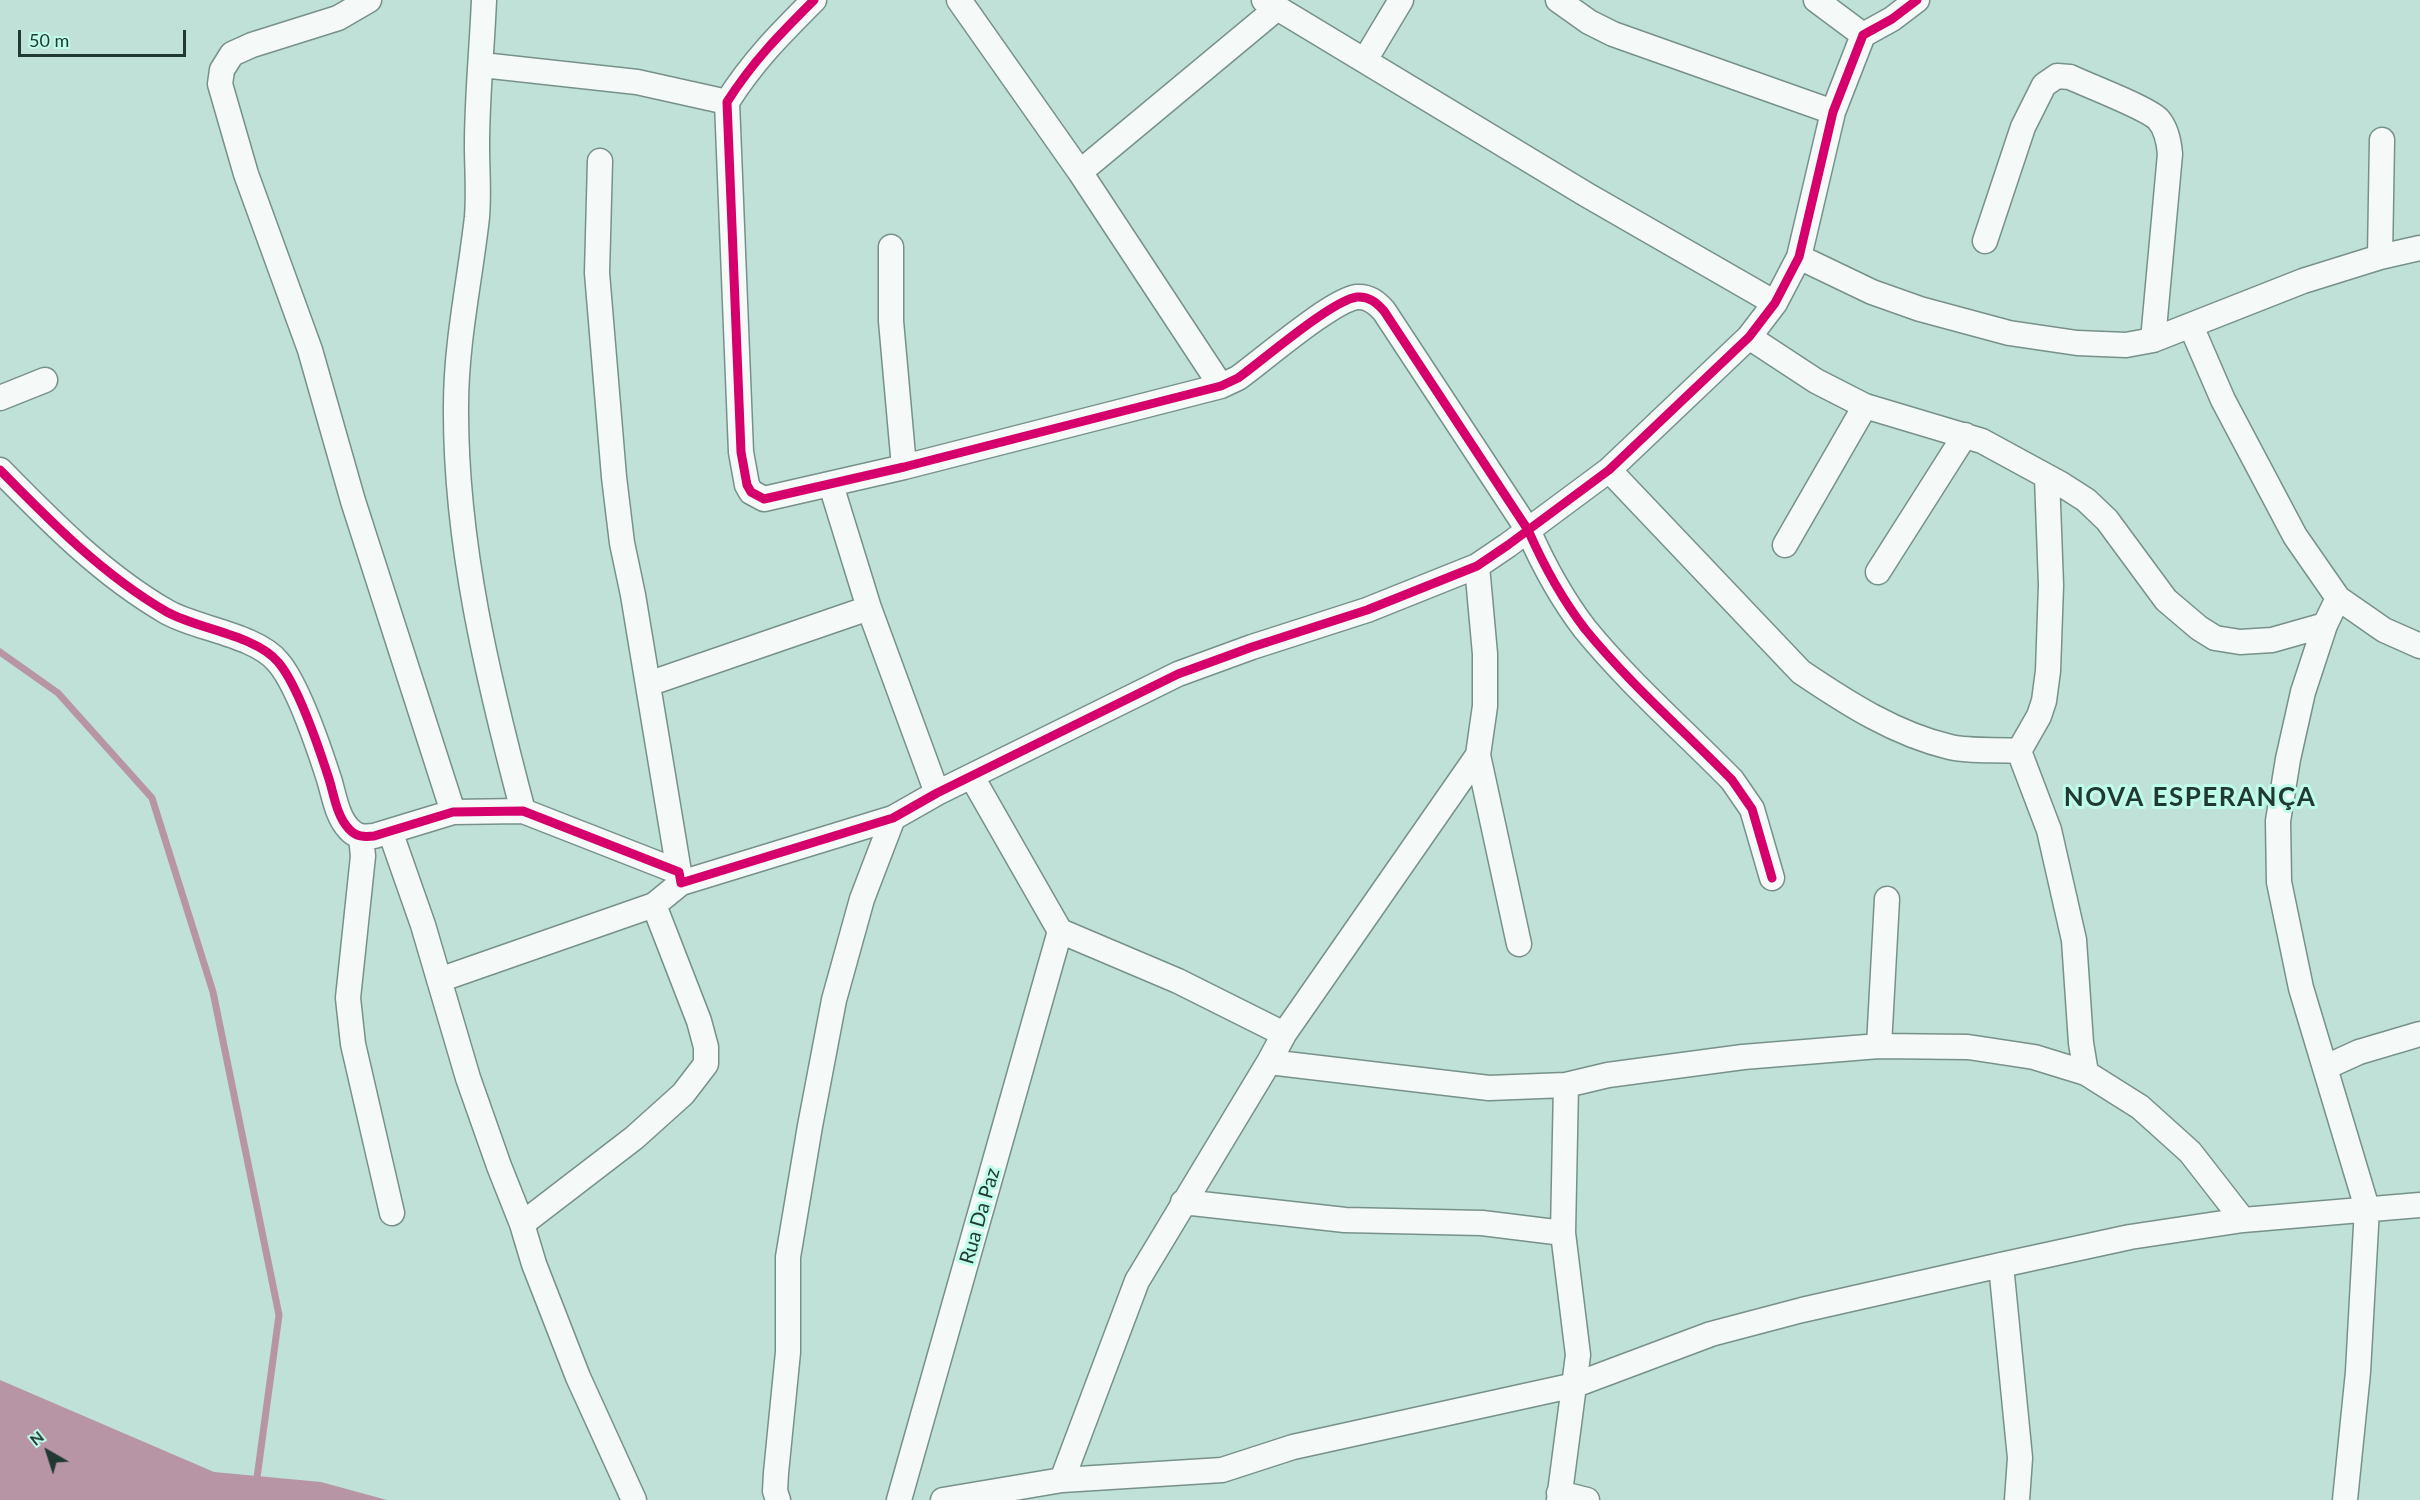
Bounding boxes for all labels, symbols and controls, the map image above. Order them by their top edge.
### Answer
scale bar [21,18,189,56]
text: 50 m [29,29,69,51]
district label: NOVA ESPERANÇA [2064,782,2316,814]
street label: Rua Da Paz [955,1165,1005,1267]
north arrow [18,1422,78,1482]
text: N [26,1426,47,1449]

